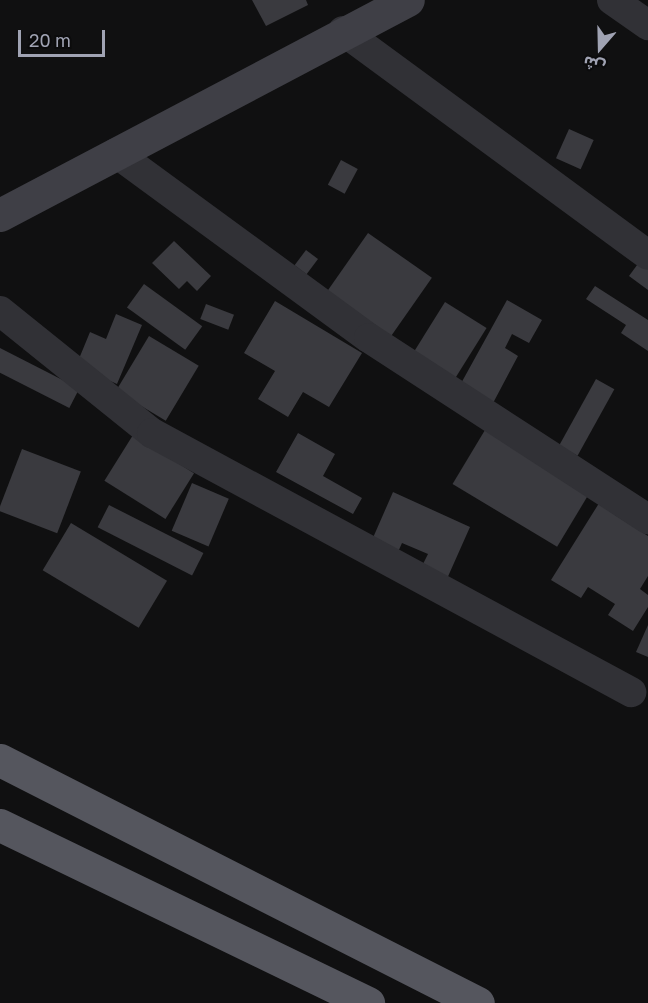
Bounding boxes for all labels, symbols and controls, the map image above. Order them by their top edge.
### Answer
scale bar [21,18,108,56]
north arrow [570,18,630,78]
text: 20 m [29,29,71,51]
text: ش [580,52,608,78]

